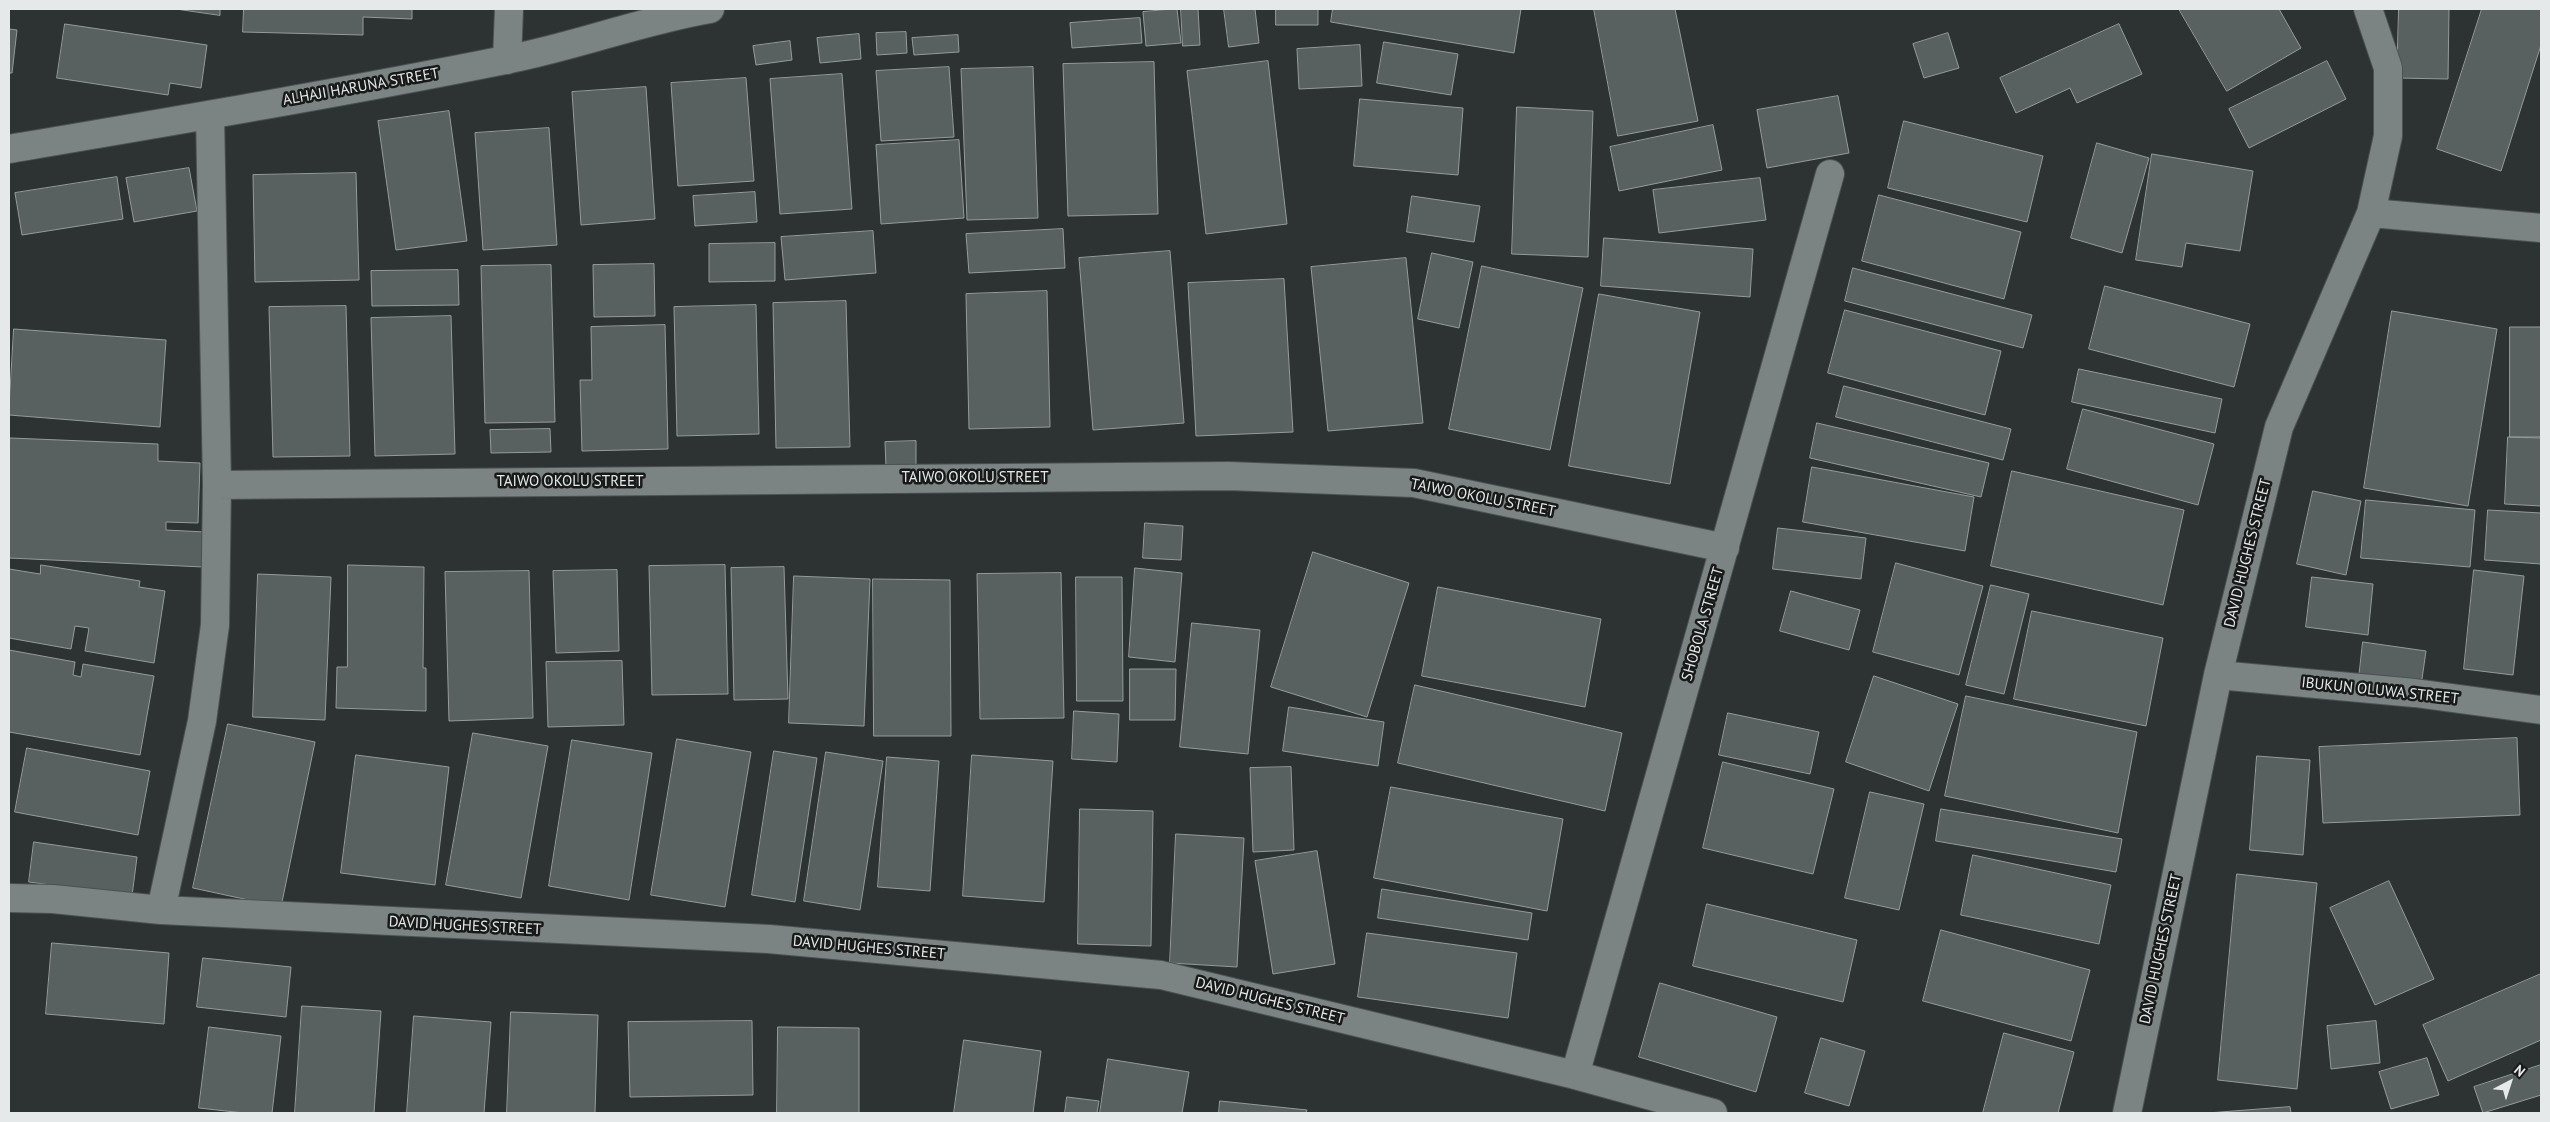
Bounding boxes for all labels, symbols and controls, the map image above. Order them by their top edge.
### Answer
street label: ALHAJI HARUNA STREET [282,64,440,110]
street label: TAIWO OKOLU STREET [902,469,1048,487]
street label: TAIWO OKOLU STREET [497,473,643,491]
street label: TAIWO OKOLU STREET [1409,475,1557,521]
street label: DAVID HUGHES STREET [2221,477,2275,629]
street label: SHOBOLA STREET [1678,565,1728,683]
street label: IBUKUN OLUWA STREET [2300,674,2460,708]
street label: DAVID HUGHES STREET [2136,872,2186,1026]
street label: DAVID HUGHES STREET [388,913,542,939]
street label: DAVID HUGHES STREET [792,932,946,964]
street label: DAVID HUGHES STREET [1194,974,1346,1028]
north arrow [2485,1057,2535,1107]
text: N [2510,1061,2529,1080]

